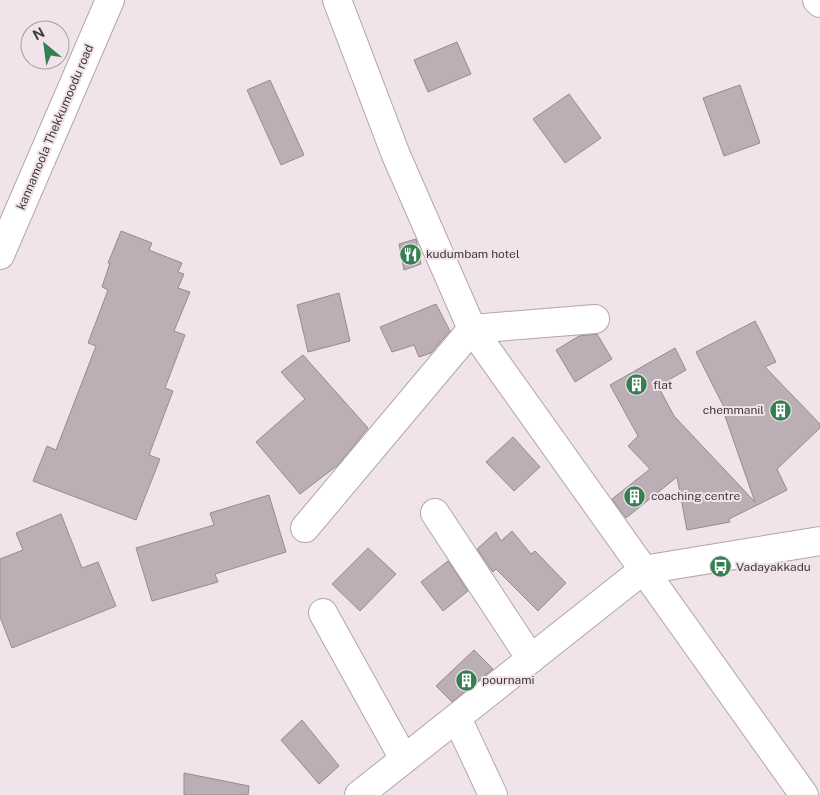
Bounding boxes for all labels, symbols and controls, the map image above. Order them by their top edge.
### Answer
north arrow [20,20,70,70]
text: N [30,24,47,43]
street label: kannamoola Thekkumoodu road [14,42,96,212]
restaurant icon: kudumbam hotel [398,242,422,266]
place label: kudumbam hotel [426,247,520,261]
building icon: flat [625,373,649,397]
place label: flat [653,378,673,392]
building icon: chemmanil [768,398,792,422]
place label: chemmanil [703,403,764,417]
building icon: coaching centre [623,484,647,508]
place label: coaching centre [651,489,741,503]
bus stop icon: Vadayakkadu [708,555,732,579]
place label: Vadayakkadu [736,560,811,574]
building icon: pournami [454,668,478,692]
place label: pournami [482,673,535,687]

